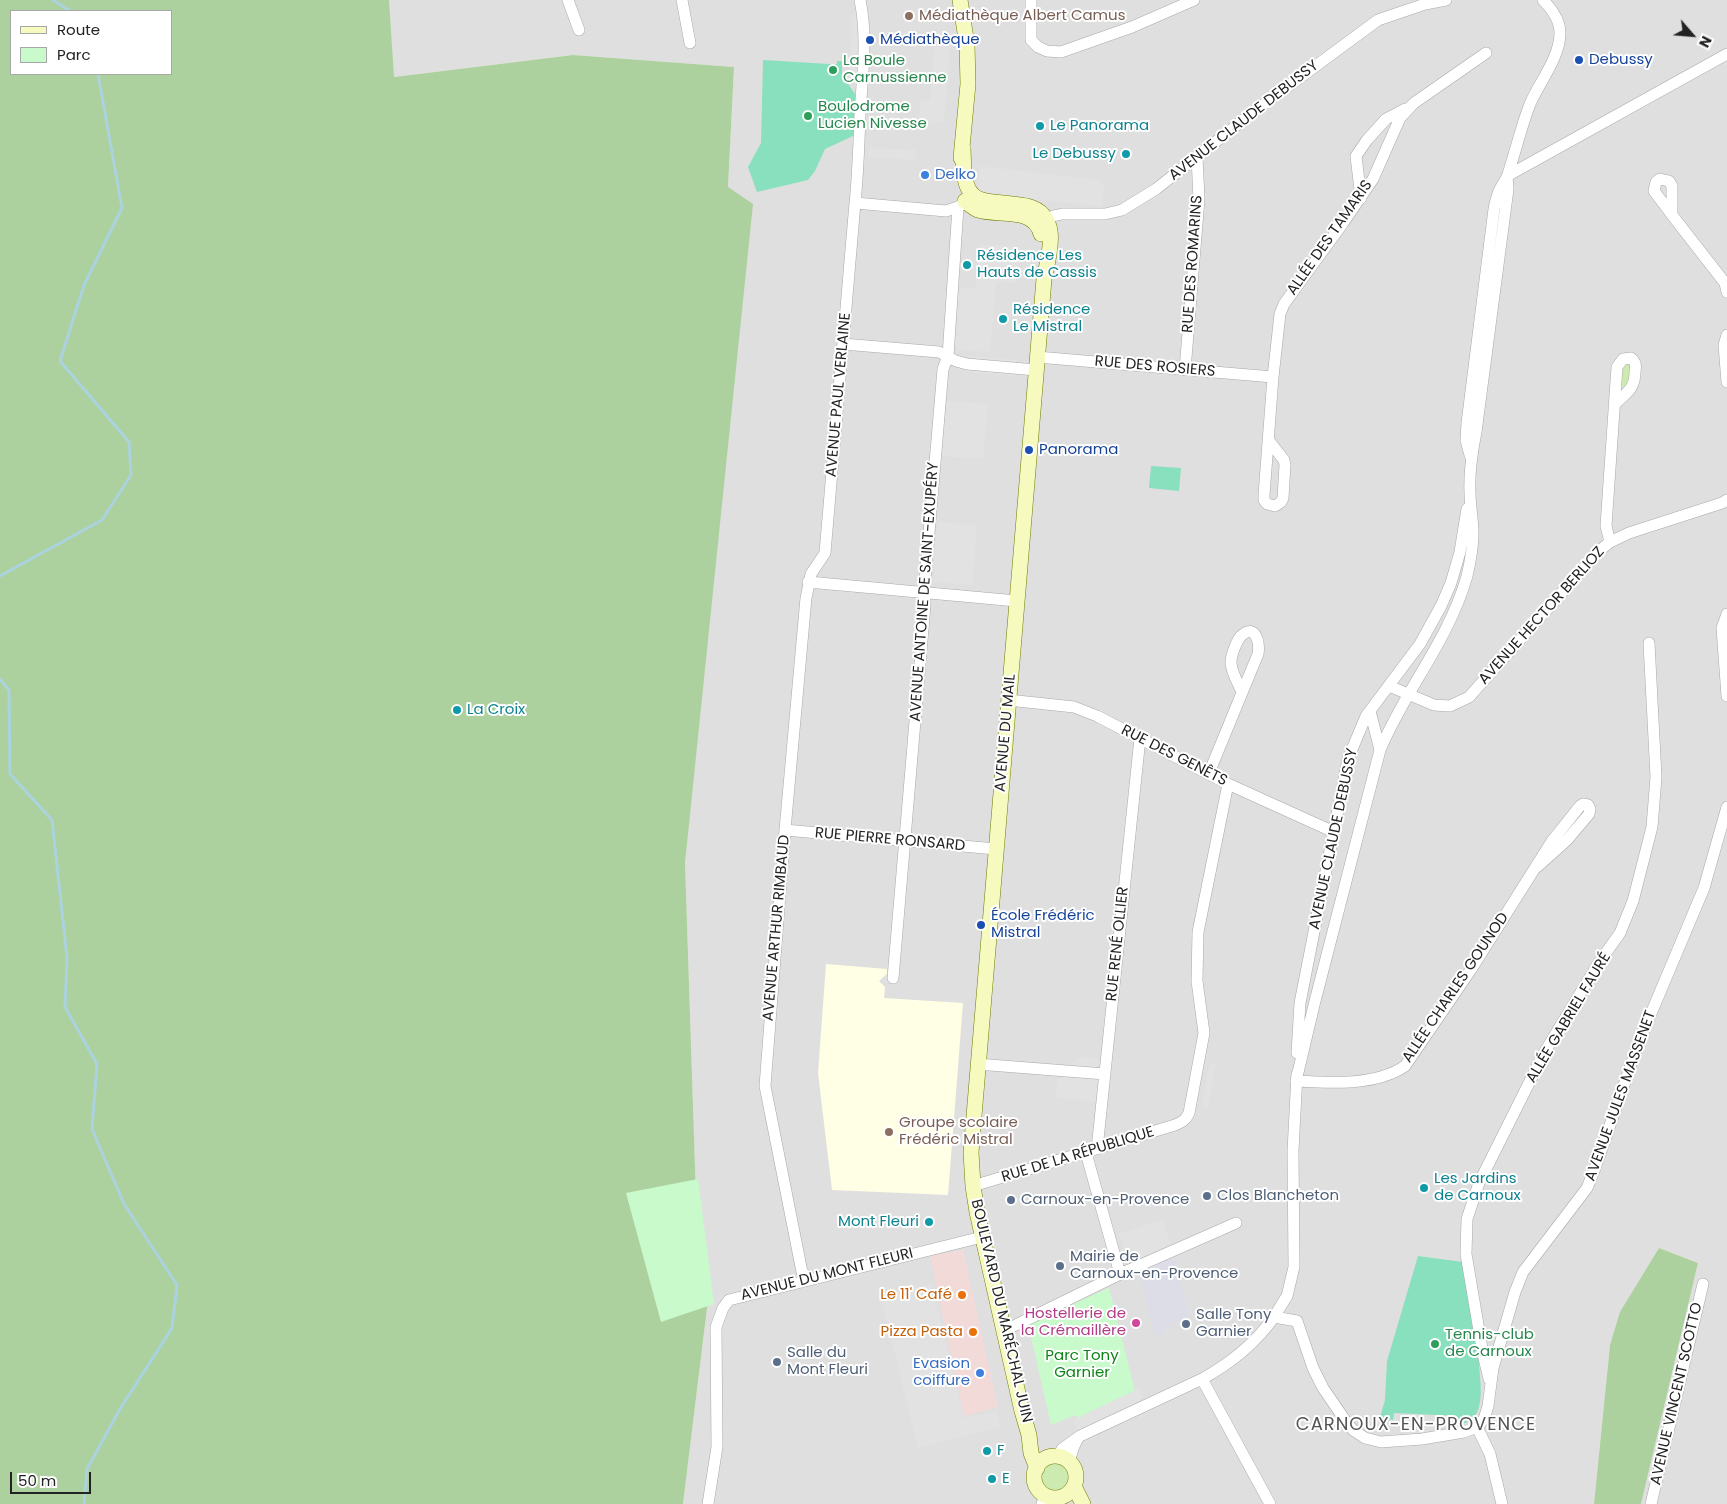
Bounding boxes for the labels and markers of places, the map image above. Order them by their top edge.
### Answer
place label: Médiathèque Albert Camus [919,7,1125,25]
marker: Médiathèque Albert Camus [903,10,915,22]
place label: Médiathèque [880,31,980,49]
marker: Médiathèque [864,34,876,46]
place label: Debussy [1589,51,1653,69]
place label: La Boule Carnussienne [843,52,947,87]
marker: Debussy [1573,54,1585,66]
marker: La Boule Carnussienne [827,64,839,76]
place label: Boulodrome Lucien Nivesse [818,98,927,133]
marker: Boulodrome Lucien Nivesse [802,110,814,122]
place label: Le Panorama [1050,117,1149,135]
marker: Le Panorama [1034,120,1046,132]
place label: Le Debussy [1032,145,1116,163]
marker: Le Debussy [1120,148,1132,160]
place label: Delko [935,166,976,184]
marker: Delko [919,169,931,181]
place label: Résidence Les Hauts de Cassis [977,247,1097,282]
marker: Résidence Les Hauts de Cassis [961,259,973,271]
place label: Résidence Le Mistral [1013,301,1090,336]
marker: Résidence Le Mistral [997,313,1009,325]
place label: Panorama [1039,441,1118,459]
marker: Panorama [1023,444,1035,456]
place label: La Croix [467,701,525,719]
marker: La Croix [451,704,463,716]
place label: École Frédéric Mistral [991,907,1095,942]
marker: École Frédéric Mistral [975,919,987,931]
place label: Groupe scolaire Frédéric Mistral [899,1114,1018,1149]
marker: Groupe scolaire Frédéric Mistral [883,1126,895,1138]
place label: Les Jardins de Carnoux [1434,1170,1521,1205]
marker: Les Jardins de Carnoux [1418,1182,1430,1194]
place label: Clos Blancheton [1217,1187,1339,1205]
marker: Clos Blancheton [1201,1190,1213,1202]
place label: Carnoux-en-Provence [1021,1191,1189,1209]
marker: Carnoux-en-Provence [1005,1194,1017,1206]
place label: Mont Fleuri [838,1213,919,1231]
marker: Mont Fleuri [923,1216,935,1228]
place label: Mairie de Carnoux-en-Provence [1070,1248,1238,1283]
marker: Mairie de Carnoux-en-Provence [1054,1260,1066,1272]
place label: Le 11' Café [880,1286,952,1304]
marker: Le 11' Café [956,1289,968,1301]
place label: Hostellerie de la Crémaillère [1021,1305,1126,1340]
place label: Salle Tony Garnier [1196,1306,1271,1341]
marker: Hostellerie de la Crémaillère [1130,1317,1142,1329]
marker: Salle Tony Garnier [1180,1318,1192,1330]
place label: Pizza Pasta [881,1323,963,1341]
marker: Pizza Pasta [967,1326,979,1338]
place label: Tennis-club de Carnoux [1445,1326,1534,1361]
marker: Tennis-club de Carnoux [1429,1338,1441,1350]
place label: Salle du Mont Fleuri [787,1344,868,1379]
place label: Evasion coiffure [913,1355,970,1390]
marker: Salle du Mont Fleuri [771,1356,783,1368]
marker: Evasion coiffure [974,1367,986,1379]
place label: F [997,1442,1005,1460]
marker: F [981,1445,993,1457]
place label: E [1002,1470,1010,1488]
marker: E [986,1473,998,1485]

